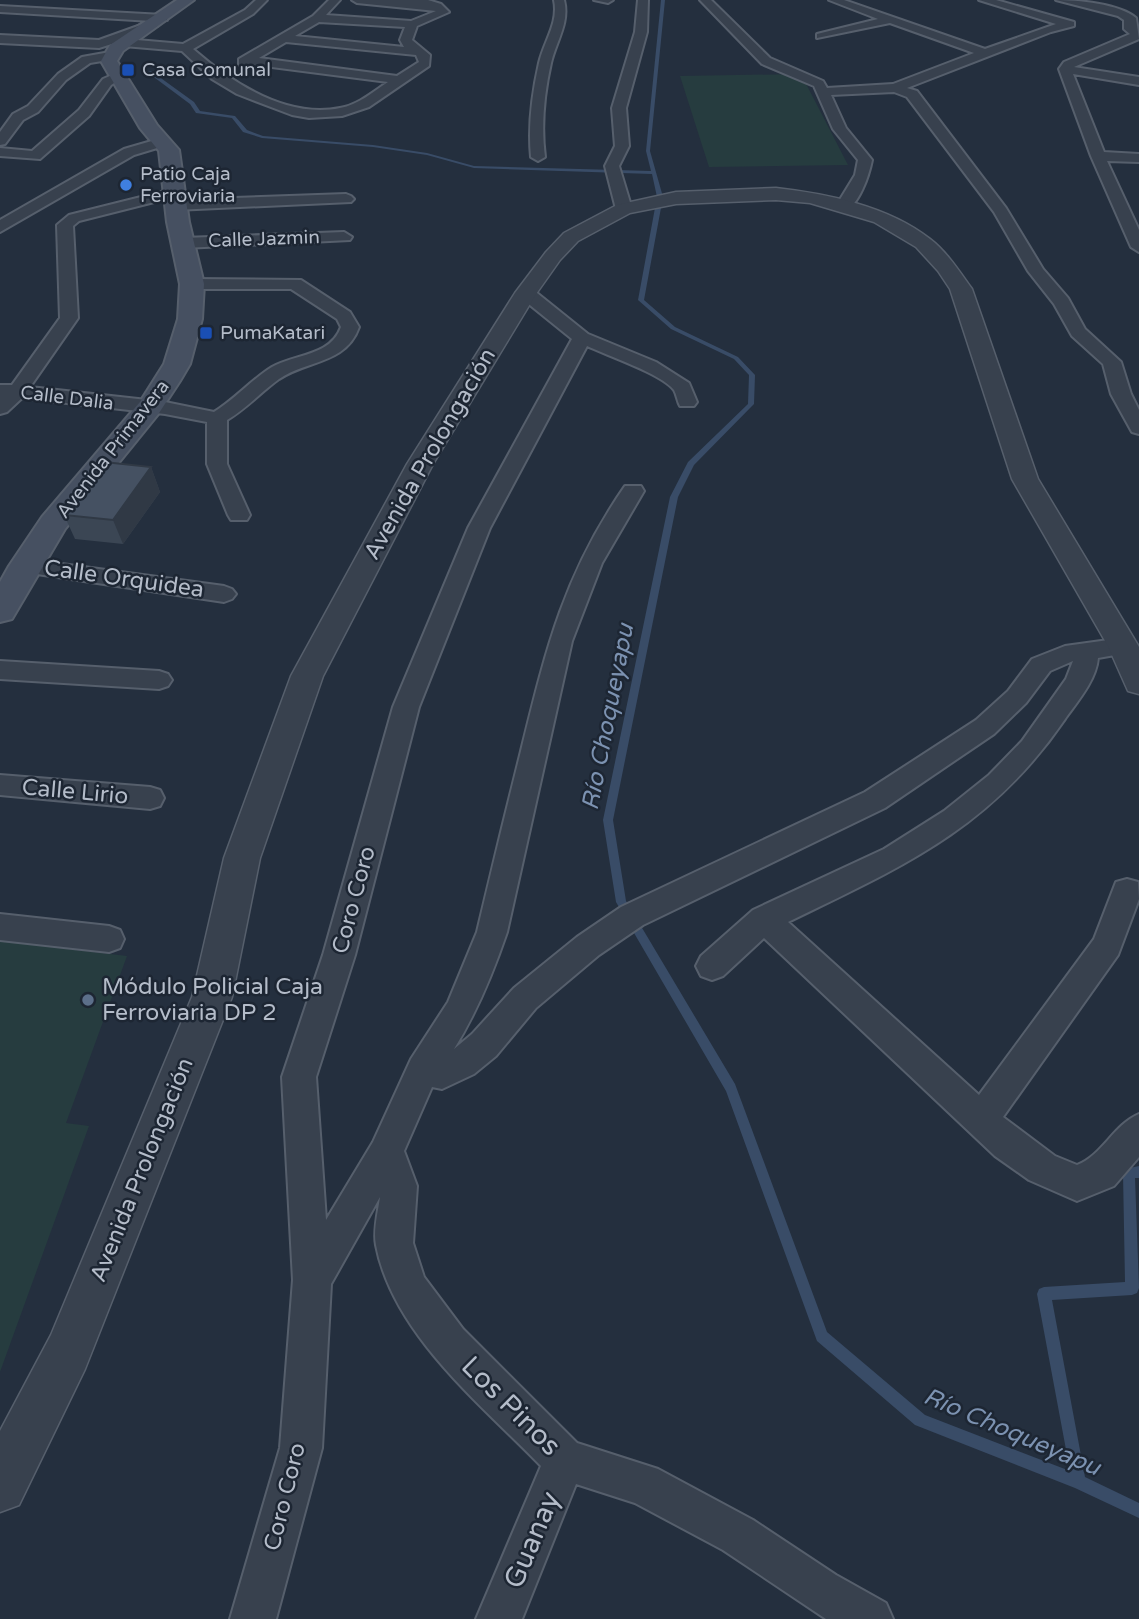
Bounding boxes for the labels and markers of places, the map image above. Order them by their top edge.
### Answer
place label: Casa Comunal [142,59,271,81]
marker: Casa Comunal [120,62,136,78]
place label: Patio Caja Ferroviaria [140,163,235,207]
marker: Patio Caja Ferroviaria [118,177,134,193]
place label: PumaKatari [220,322,325,344]
marker: PumaKatari [198,325,214,341]
place label: Módulo Policial Caja Ferroviaria DP 2 [102,973,323,1027]
marker: Módulo Policial Caja Ferroviaria DP 2 [80,992,96,1008]

